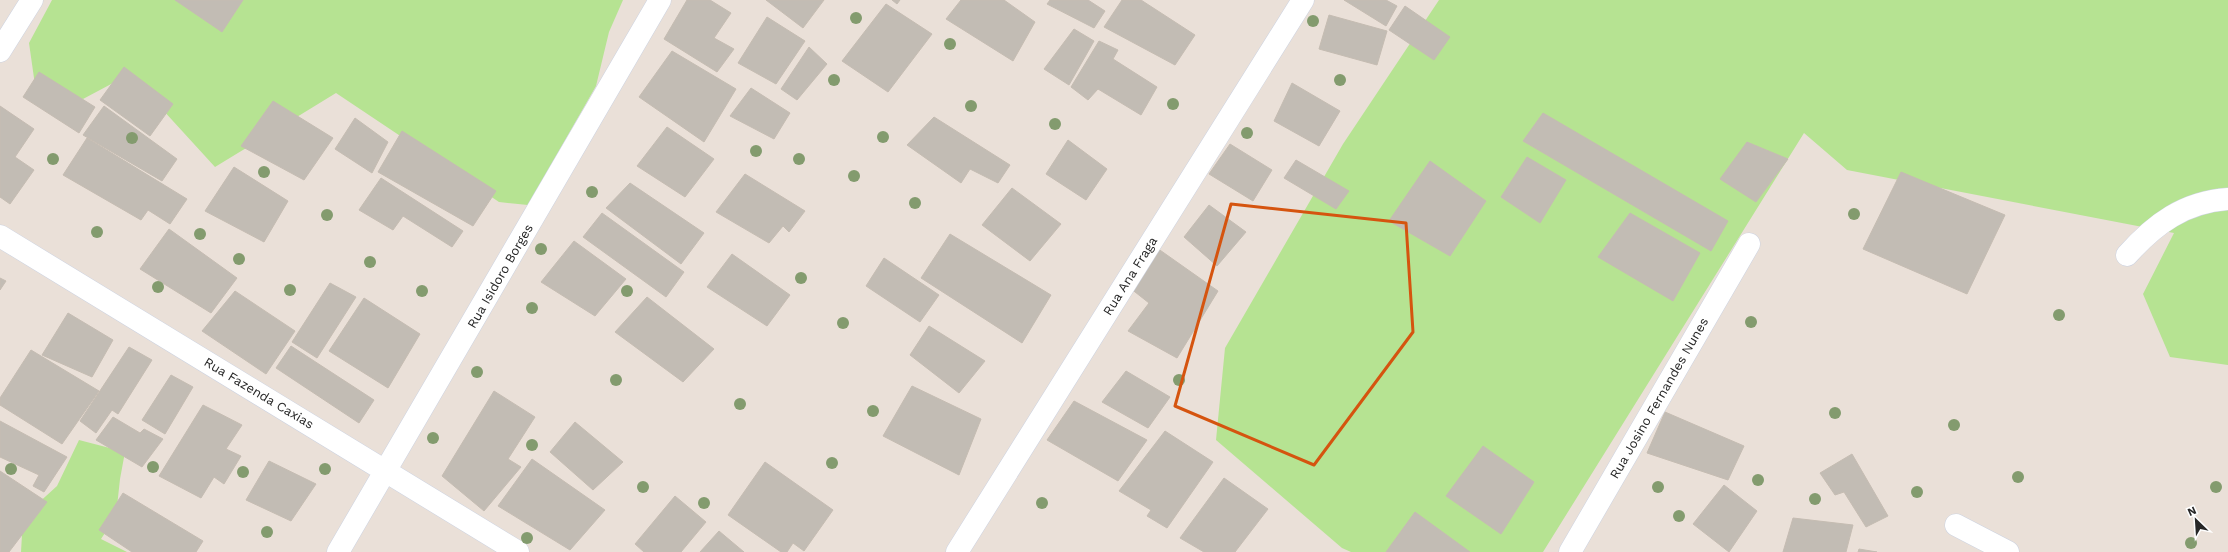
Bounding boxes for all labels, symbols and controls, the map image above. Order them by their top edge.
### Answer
street label: Rua Isidoro Borges [464,221,536,331]
street label: Rua Ana Fraga [1100,233,1160,318]
street label: Rua Josino Fernandes Nunes [1607,315,1711,481]
street label: Rua Fazenda Caxias [201,354,317,432]
north arrow [2176,500,2216,540]
text: N [2186,504,2198,519]

